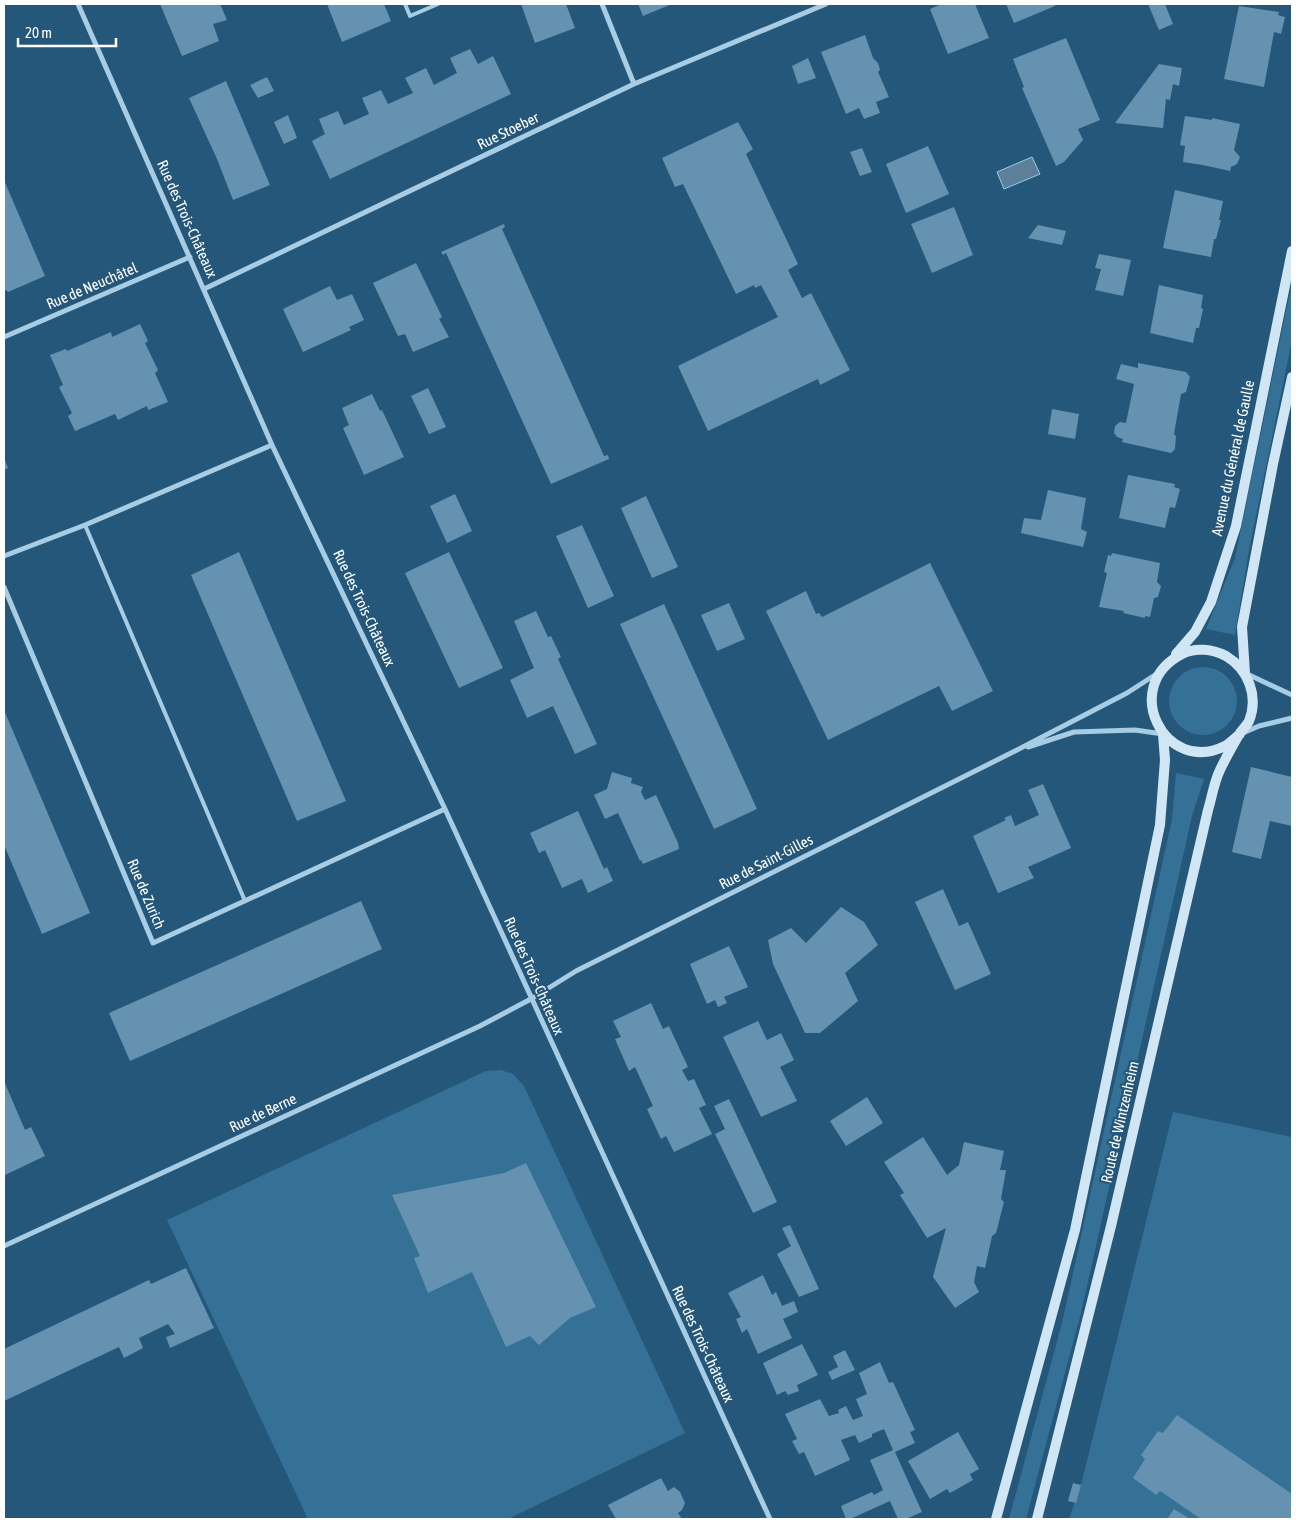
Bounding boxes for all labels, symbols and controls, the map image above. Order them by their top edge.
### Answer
scale bar [18,15,115,47]
text: 20 m [25,24,52,41]
street label: Rue Stoeber [474,108,542,153]
street label: Rue des Trois-Châteaux [154,157,221,280]
street label: Rue de Neuchâtel [44,259,140,312]
street label: Avenue du Général de Gaulle [1208,378,1257,537]
street label: Rue des Trois-Châteaux [330,547,399,669]
street label: Rue de Saint-Gilles [716,831,816,893]
street label: Rue de Zurich [124,856,169,931]
street label: Rue des Trois-Châteaux [501,914,568,1037]
street label: Route de Wintzenheim [1097,1059,1142,1184]
street label: Rue de Berne [227,1090,299,1135]
street label: Rue des Trois-Châteaux [669,1283,738,1405]

